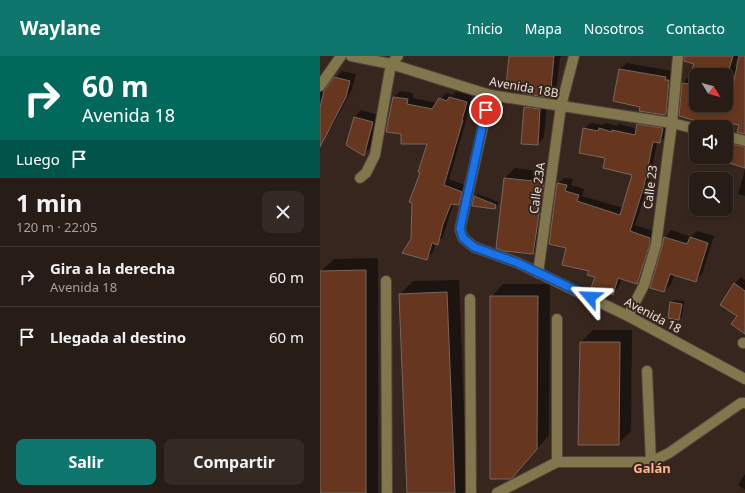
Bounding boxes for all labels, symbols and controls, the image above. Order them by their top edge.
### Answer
text: Waylane [20,15,101,41]
text: Inicio [467,19,503,38]
text: Mapa [525,19,562,38]
text: Nosotros [584,19,644,38]
text: Contacto [666,19,725,38]
text: 60 m [82,67,149,105]
north arrow [689,68,733,112]
map controls [689,68,733,216]
icon: right [16,72,68,124]
street label: Avenida 18B [488,73,560,101]
pin [469,93,503,127]
icon: arrive [475,99,497,121]
text: Avenida 18 [82,103,175,127]
button: sound [689,120,733,164]
icon: arrive [68,148,90,170]
text: Luego [16,149,60,169]
street label: Calle 23A [525,161,549,215]
street label: Calle 23 [639,164,661,210]
button: search [689,172,733,216]
text: 1 min [16,186,82,219]
button: close [262,191,304,233]
text: 120 m · 22:05 [16,218,97,236]
text: Gira a la derecha [50,258,175,278]
icon: right [16,266,38,288]
text: 60 m [269,267,304,287]
position arrow [569,276,611,318]
text: Avenida 18 [50,278,117,296]
street label: Avenida 18 [622,293,684,337]
icon: arrive [16,326,38,348]
text: Llegada al destino [50,327,186,347]
text: 60 m [269,327,304,347]
button: Salir [16,439,156,485]
button: Compartir [164,439,304,485]
district label: Galán [633,459,671,477]

